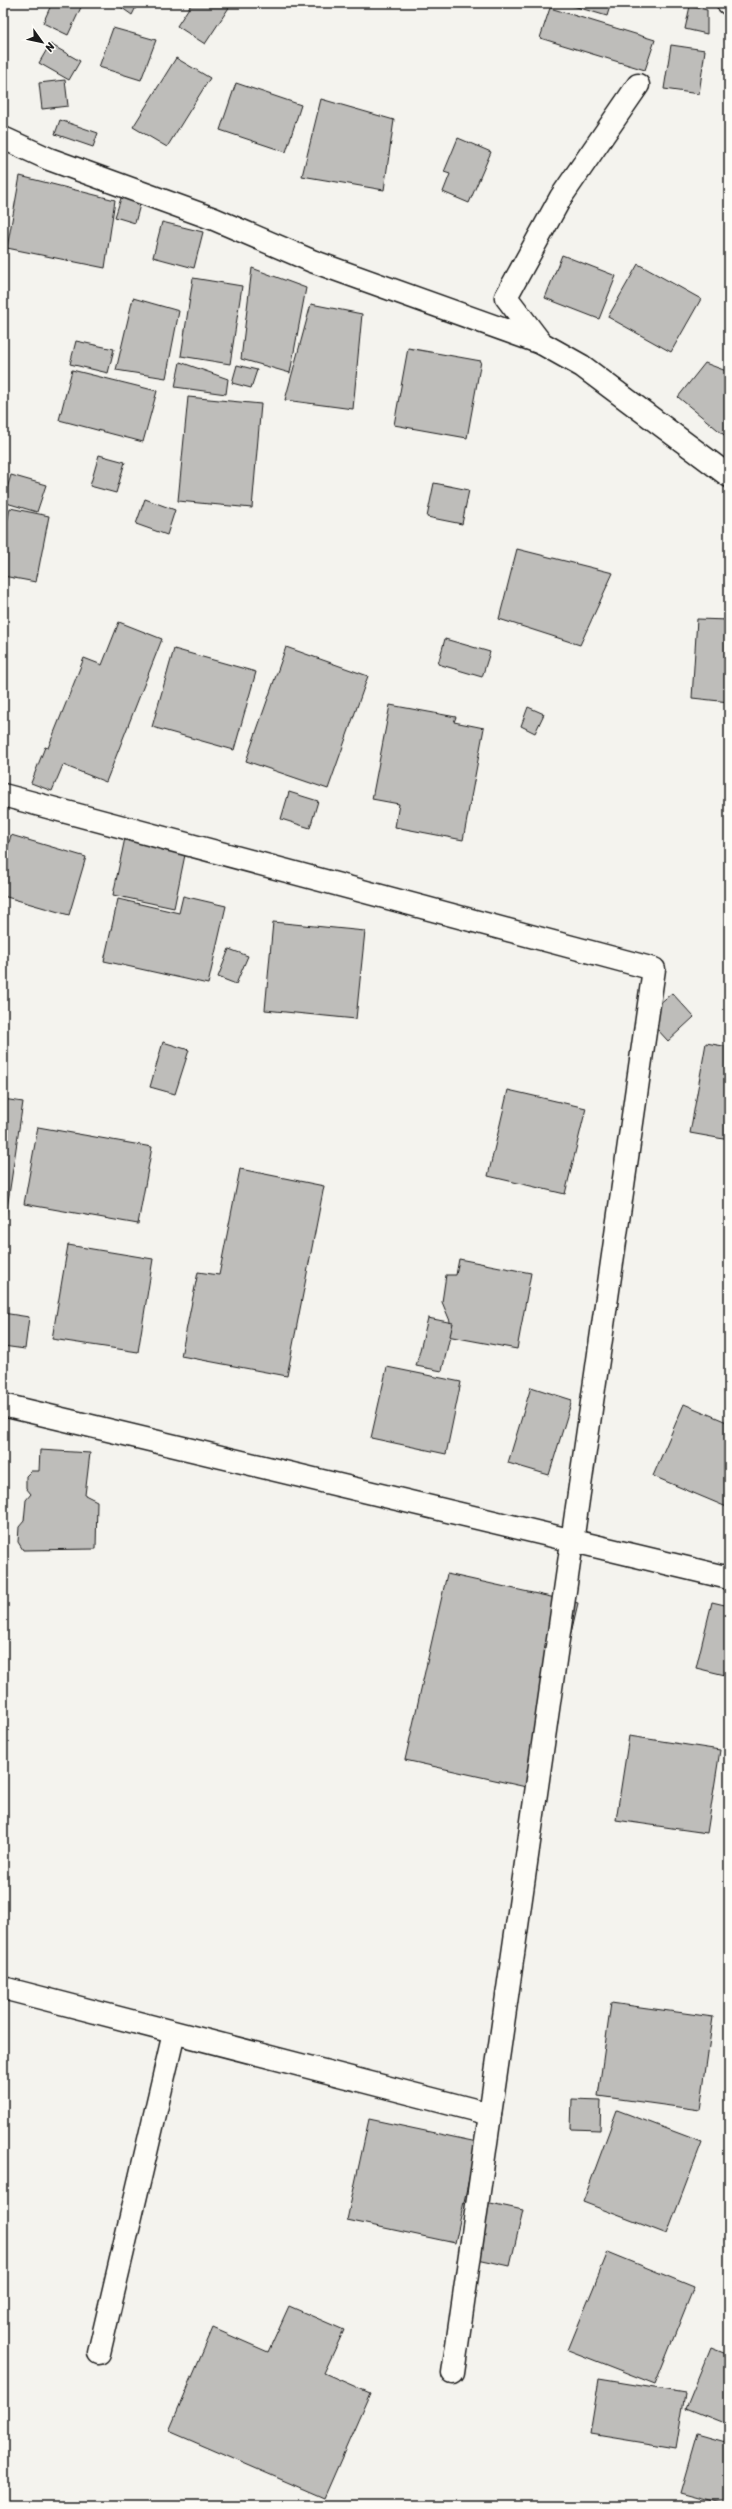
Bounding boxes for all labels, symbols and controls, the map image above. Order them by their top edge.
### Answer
north arrow [22,22,62,62]
text: N [40,38,61,56]

